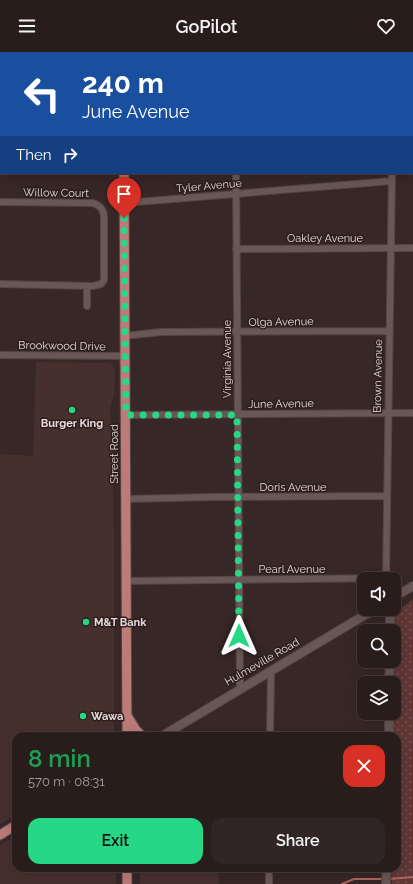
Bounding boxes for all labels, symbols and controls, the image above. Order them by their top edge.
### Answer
icon: menu [16,15,38,37]
icon: heart [375,15,397,37]
text: GoPilot [176,16,237,37]
text: 240 m [82,67,164,100]
icon: left [16,68,68,120]
text: June Avenue [82,101,190,122]
icon: right [59,144,81,166]
text: Then [16,146,51,164]
pin [107,177,141,218]
street label: Tyler Avenue [176,177,243,195]
icon: arrive [113,183,135,205]
street label: Willow Court [23,186,89,200]
street label: Oakley Avenue [287,232,364,245]
street label: Olga Avenue [248,315,314,329]
street label: Virginia Avenue [221,319,234,398]
street label: Brown Avenue [371,338,385,413]
street label: Brookwood Drive [18,339,106,353]
street label: June Avenue [248,397,314,411]
marker: Burger King [67,405,77,415]
place label: Burger King [41,417,103,430]
street label: Street Road [108,424,121,484]
street label: Doris Avenue [259,481,327,494]
street label: Pearl Avenue [259,563,326,576]
map controls [357,572,401,720]
button: sound [357,572,401,616]
position arrow [218,615,260,657]
place label: M&T Bank [94,616,147,629]
marker: M&T Bank [81,617,91,627]
button: search [357,624,401,668]
street label: Hulmeville Road [222,635,302,689]
button: layers [357,676,401,720]
place label: Wawa [91,710,123,723]
marker: Wawa [78,711,88,721]
text: 8 min [28,744,91,773]
button: close [343,745,385,787]
text: 570 m · 08:31 [28,774,105,789]
button: Exit [28,818,203,864]
button: Share [211,818,385,864]

